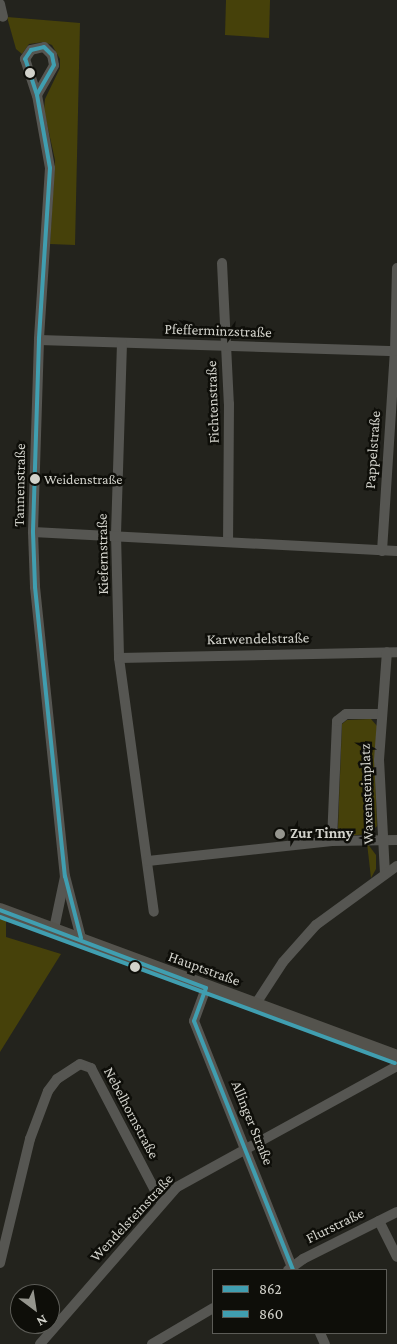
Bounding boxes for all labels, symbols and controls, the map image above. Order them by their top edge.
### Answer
unlabelled marker [25,68,35,78]
street label: Pfefferminzstraße [164,320,272,342]
street label: Fichtenstraße [203,360,223,444]
street label: Pappelstraße [361,410,385,490]
street label: Tannenstraße [10,443,30,527]
place label: Weidenstraße [44,471,122,487]
marker: Weidenstraße [30,474,40,484]
street label: Kiefernstraße [93,513,113,595]
street label: Karwendelstraße [207,629,309,649]
street label: Waxensteinplatz [356,743,378,845]
place label: Zur Tinny [290,825,353,843]
marker: Zur Tinny [274,828,286,840]
street label: Hauptstraße [166,948,242,990]
unlabelled marker [130,962,140,972]
street label: Nebelhornstraße [99,1064,163,1162]
street label: Allinger Straße [227,1078,277,1168]
street label: Wendelsteinstraße [87,1170,177,1266]
street label: Flurstraße [303,1204,367,1248]
legend [212,1269,387,1334]
text: 862 [259,1281,282,1297]
north arrow [10,1284,60,1334]
text: 860 [259,1306,283,1322]
text: N [34,1312,50,1330]

